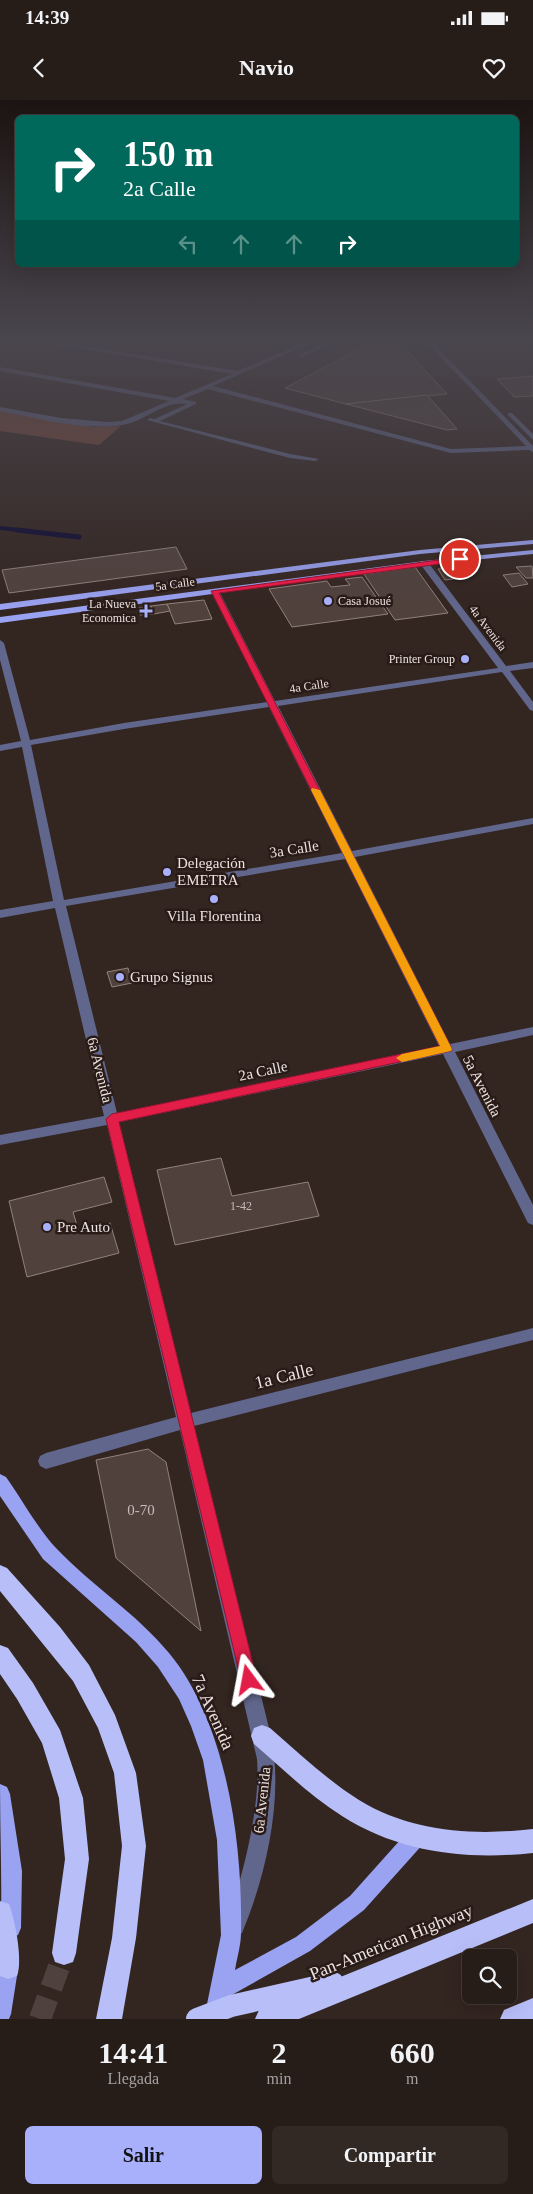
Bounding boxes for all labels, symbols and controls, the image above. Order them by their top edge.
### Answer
text: 14:39 [25,7,69,28]
icon: back [25,54,53,82]
icon: heart [480,54,508,82]
text: Navio [239,55,294,80]
icon: right [40,135,105,200]
text: 150 m [123,135,213,174]
text: 2a Calle [123,176,196,201]
icon: left [174,230,202,258]
icon: ahead [227,230,255,258]
icon: ahead [280,230,308,258]
icon: right [333,230,361,258]
pin [439,538,481,580]
icon: arrive [446,545,474,573]
street label: 5a Calle [154,574,196,594]
place label: Casa Josué [338,594,391,608]
marker: Casa Josué [322,595,334,607]
place label: La Nueva Economica [82,597,137,625]
street label: 4a Avenida [466,602,510,654]
marker: La Nueva Economica [140,605,152,617]
place label: Printer Group [389,652,455,666]
marker: Printer Group [459,653,471,665]
street label: 4a Calle [288,676,330,696]
street label: 3a Calle [268,837,320,861]
place label: Delegación EMETRA [177,855,246,888]
marker: Delegación EMETRA [161,866,173,878]
marker: Villa Florentina [208,893,220,905]
place label: Villa Florentina [167,908,262,924]
place label: Grupo Signus [130,969,213,985]
marker: Grupo Signus [114,971,126,983]
street label: 6a Avenida [84,1036,116,1105]
street label: 5a Avenida [460,1053,504,1120]
street label: 2a Calle [237,1058,289,1084]
house number: 1-42 [230,1199,252,1213]
place label: Pre Auto [57,1219,110,1235]
marker: Pre Auto [41,1221,53,1233]
street label: 1a Calle [253,1359,315,1393]
house number: 0-70 [127,1502,155,1518]
position arrow [222,1653,274,1705]
street label: 7a Avenida [188,1671,238,1753]
street label: 6a Avenida [251,1766,273,1834]
street label: Pan-American Highway [306,1900,476,1984]
map controls [462,1949,517,2004]
button: search [462,1949,517,2004]
text: 14:41 [98,2036,168,2069]
text: 2 [271,2036,286,2069]
text: 660 [390,2036,435,2069]
text: Llegada [108,2070,159,2087]
text: min [267,2070,291,2087]
text: m [406,2070,418,2087]
button: Salir [25,2126,262,2184]
button: Compartir [272,2126,508,2184]

